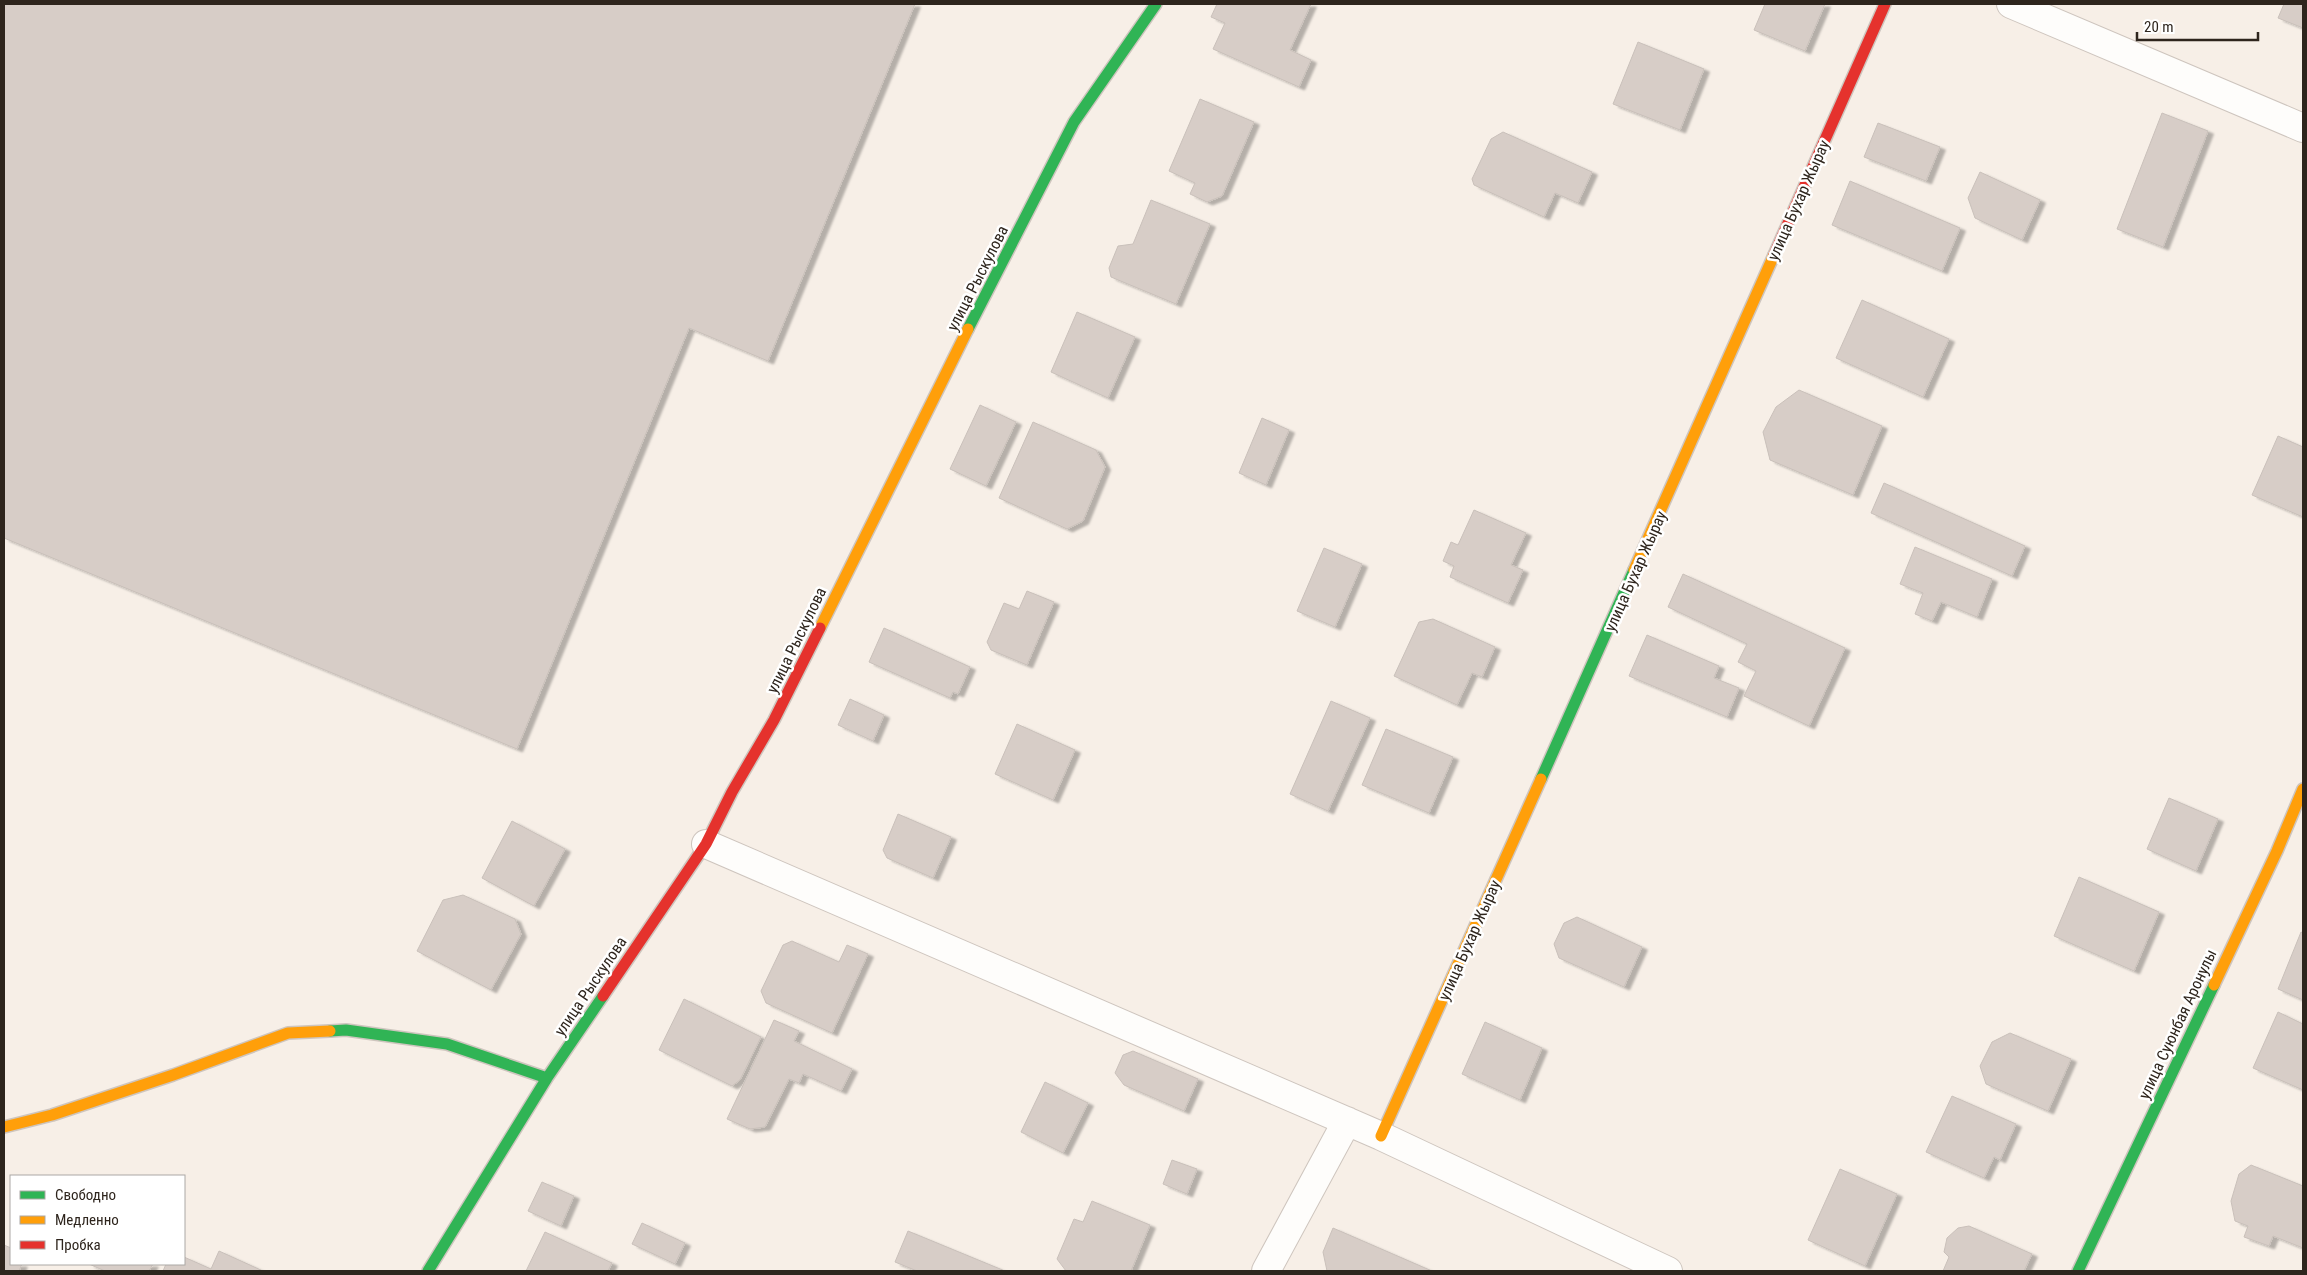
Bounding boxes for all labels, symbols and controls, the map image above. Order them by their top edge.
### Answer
scale bar [2137,10,2258,42]
text: 20 m [2144,18,2174,36]
street label: улица Бухар Жырау [1763,137,1834,263]
street label: улица Рыскулова [943,222,1012,334]
street label: улица Бухар Жырау [1600,508,1671,634]
street label: улица Рыскулова [763,584,830,696]
street label: улица Бухар Жырау [1434,877,1505,1003]
street label: улица Рыскулова [550,933,631,1039]
street label: улица Суюнбая Аронулы [2134,946,2221,1102]
legend [10,1175,185,1265]
text: Свободно [55,1186,116,1204]
text: Медленно [55,1211,119,1229]
text: Пробка [55,1236,101,1254]

